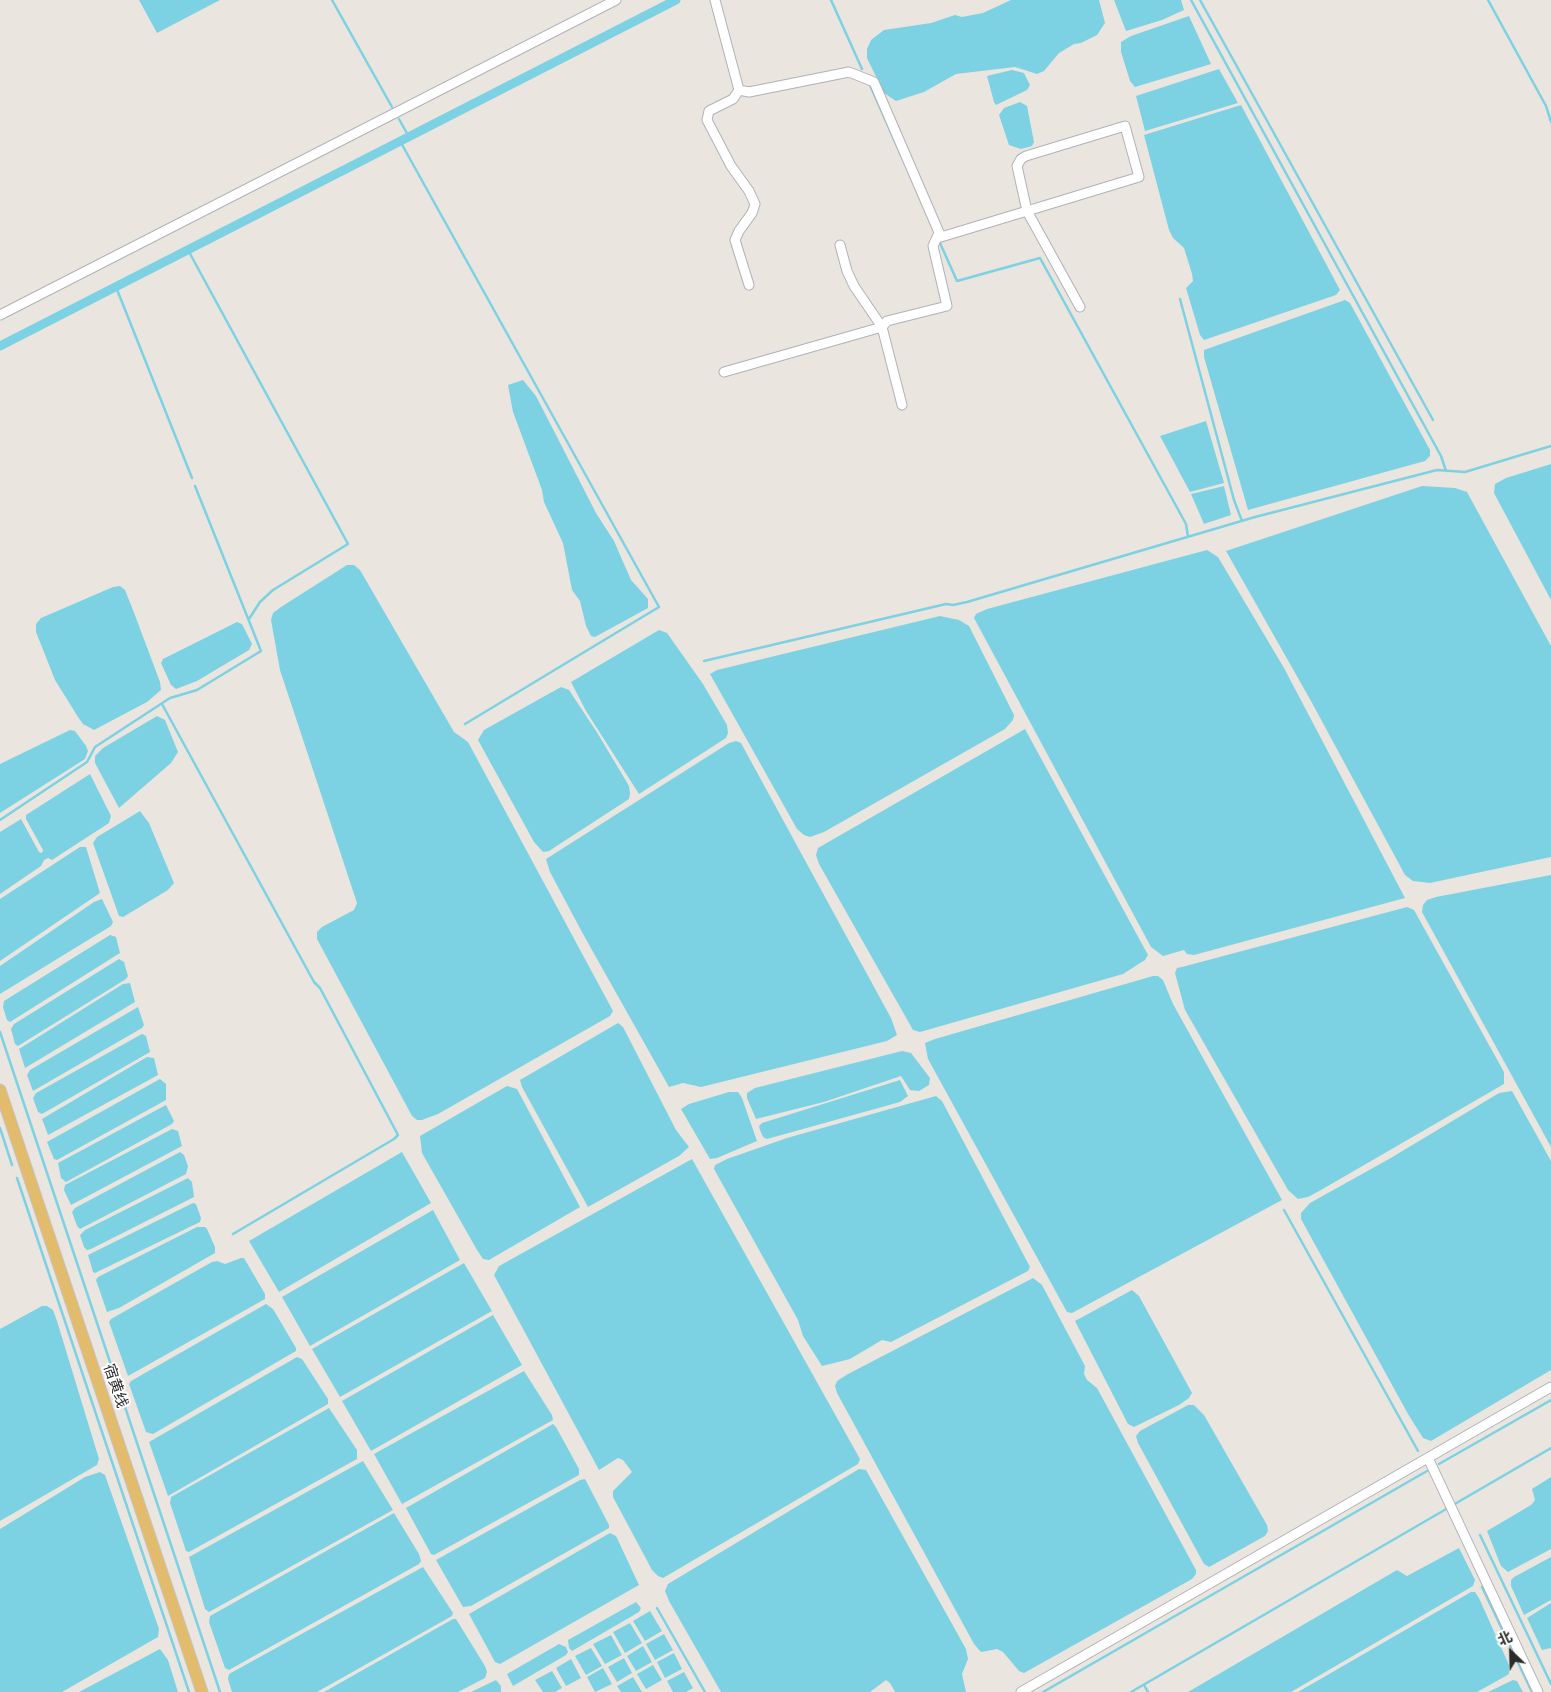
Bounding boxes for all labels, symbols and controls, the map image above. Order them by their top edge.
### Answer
street label: 宿黄线 [99,1362,131,1410]
north arrow [1486,1627,1536,1677]
text: 北 [1495,1628,1515,1648]

